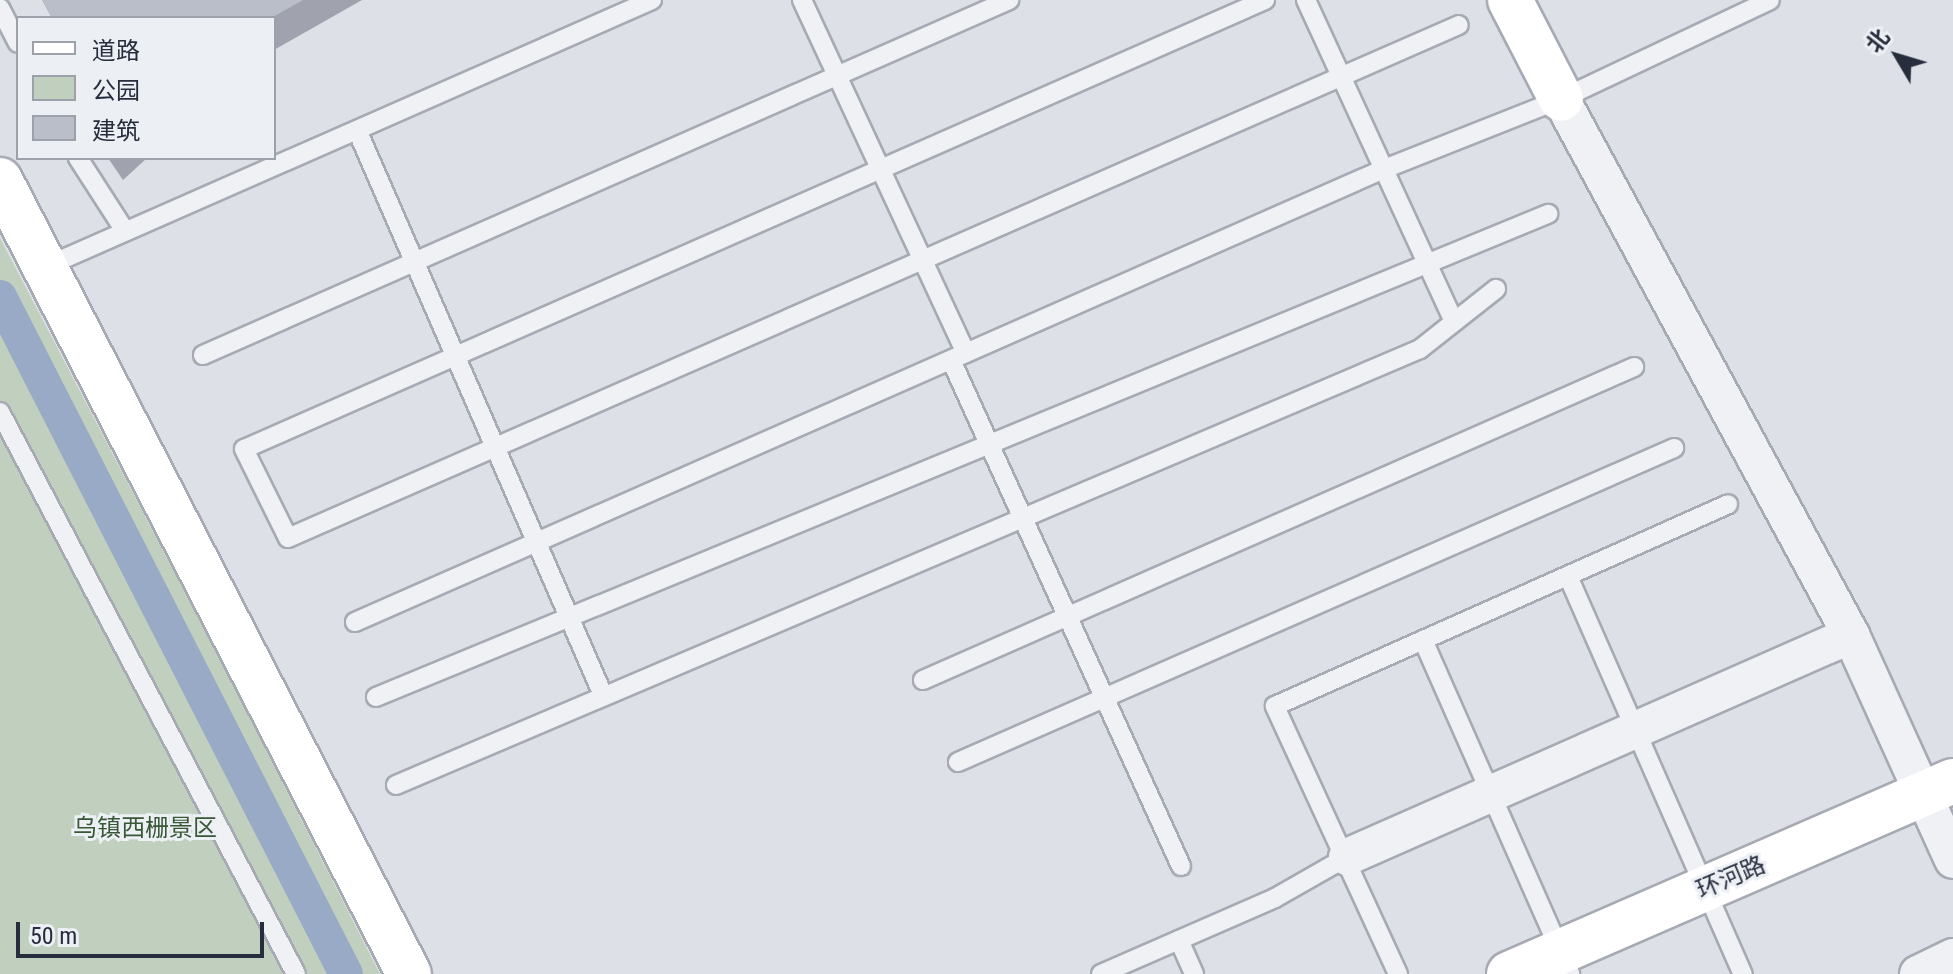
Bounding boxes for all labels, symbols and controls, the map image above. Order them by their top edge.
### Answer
legend [16,16,276,160]
north arrow [1857,16,1937,96]
text: 北 [1861,25,1894,57]
text: 道路 [92,37,140,65]
text: 公园 [92,77,140,105]
text: 建筑 [92,117,140,145]
park label: 乌镇西栅景区 [73,815,217,843]
street label: 环河路 [1692,851,1770,905]
scale bar [20,906,268,956]
text: 50 m [30,922,77,950]

